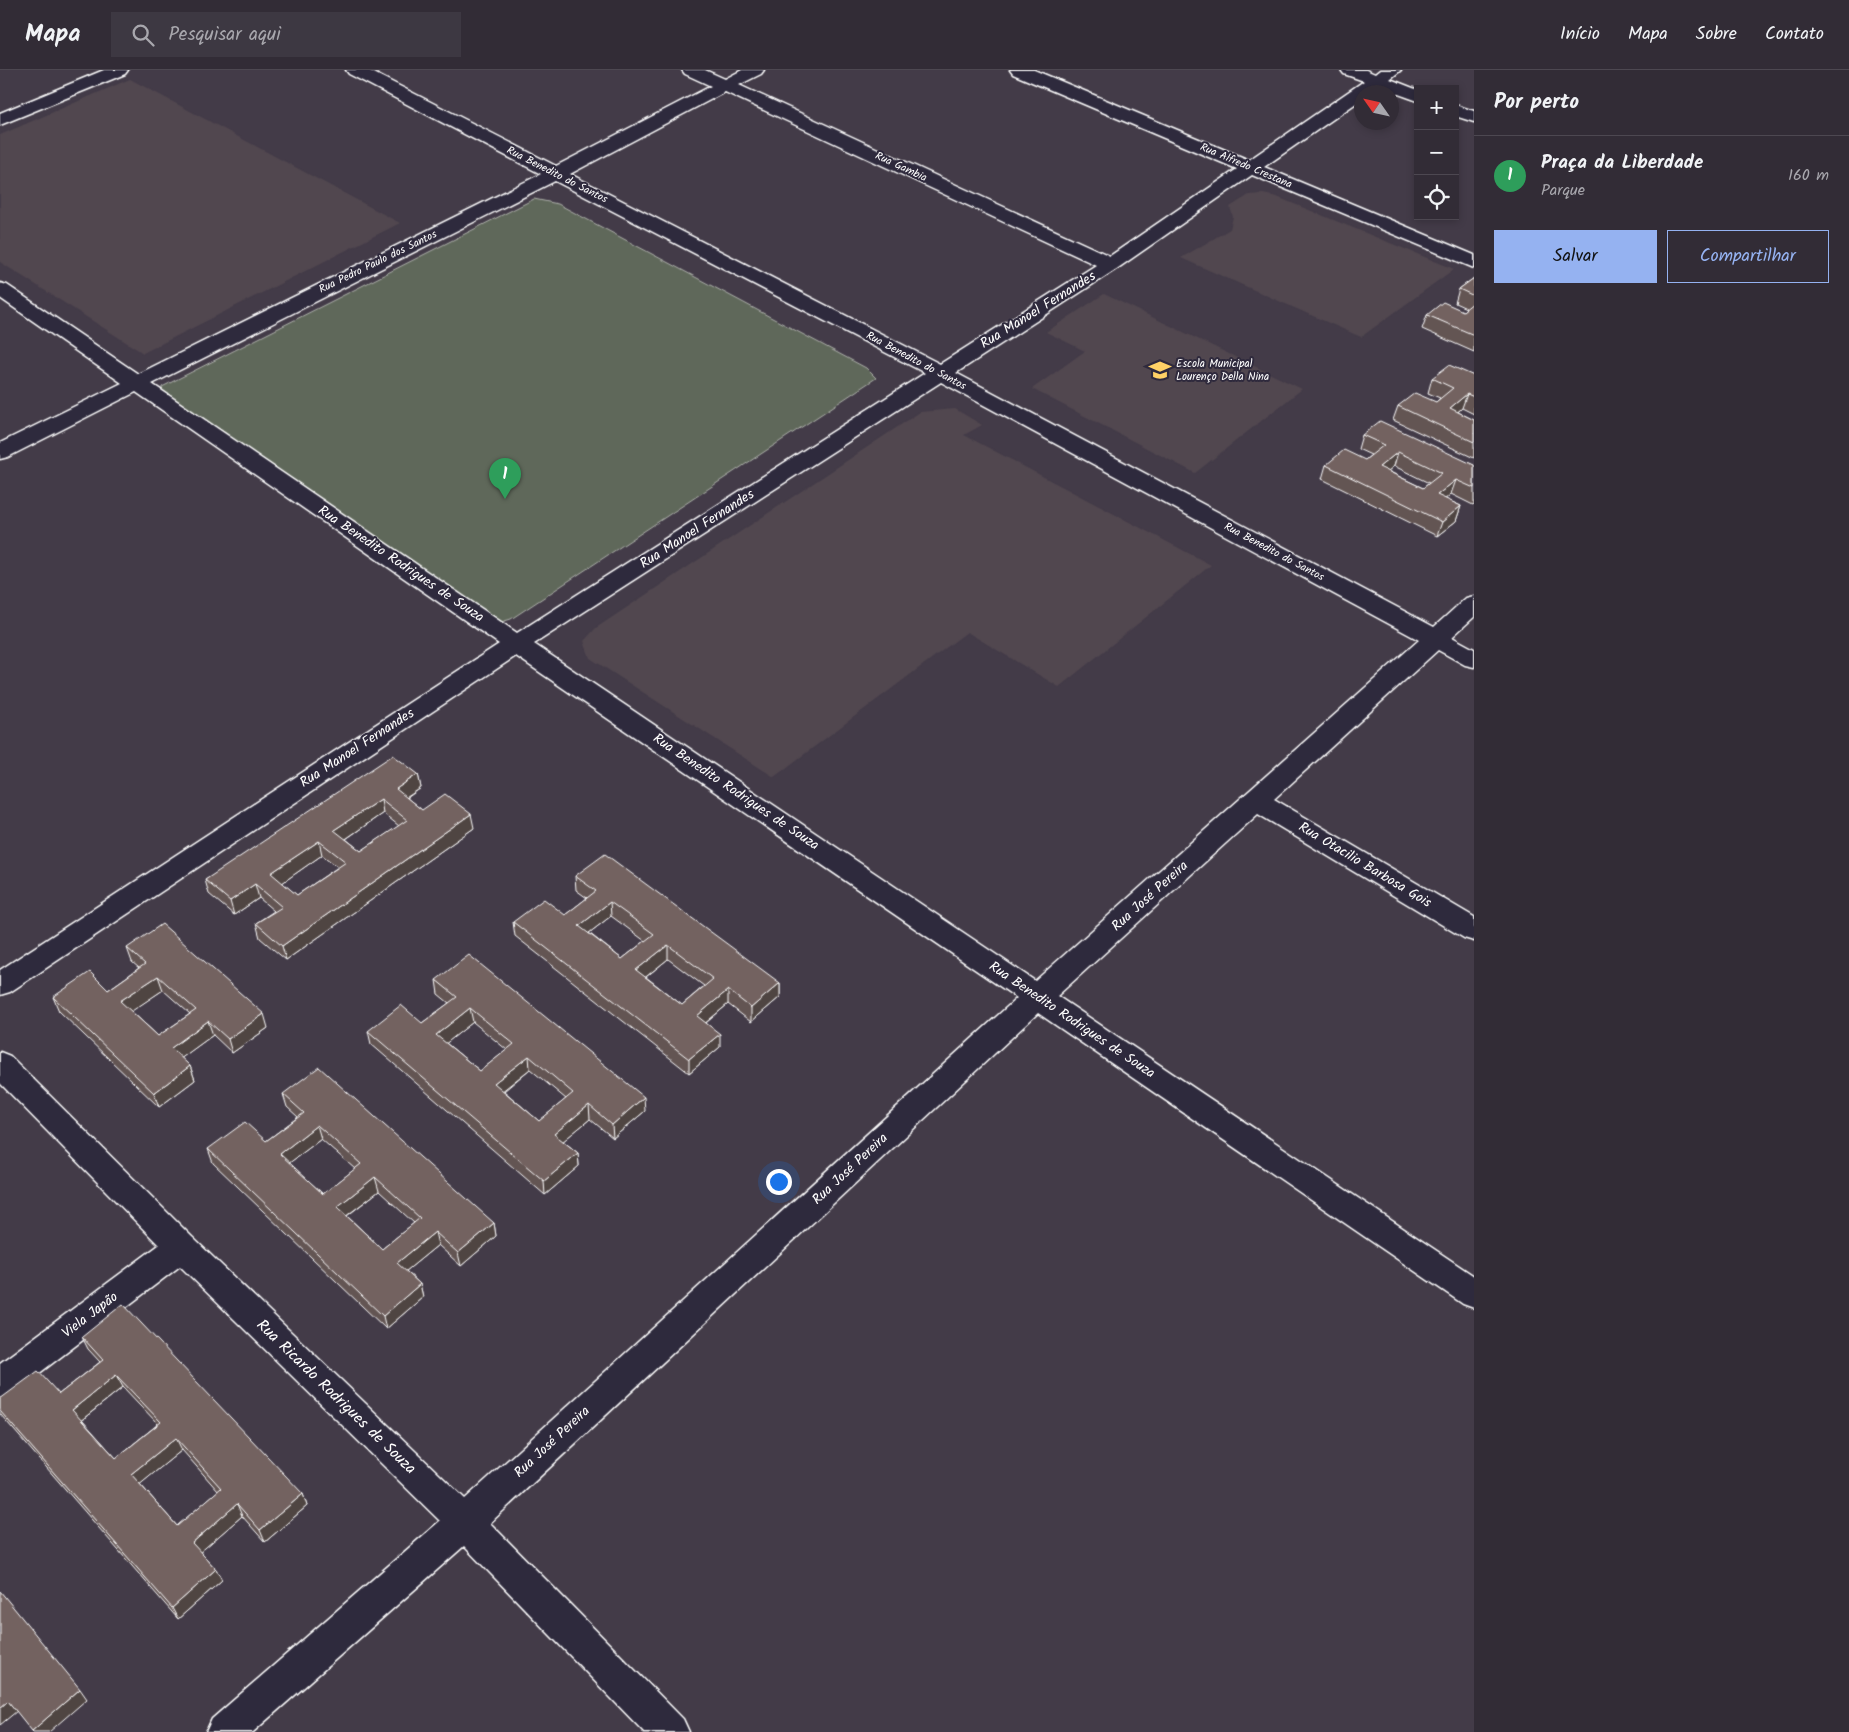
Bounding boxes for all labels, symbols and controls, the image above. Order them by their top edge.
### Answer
search box [111,12,461,57]
text: Mapa [25,15,81,54]
text: Pesquisar aqui [169,20,281,50]
text: Início [1560,20,1600,49]
text: Mapa [1628,20,1668,49]
text: Sobre [1696,20,1737,49]
text: Contato [1765,20,1824,49]
icon: search [129,21,157,49]
north arrow [1354,85,1399,130]
map controls [1414,85,1459,220]
button: + [1414,85,1459,130]
text: Por perto [1494,86,1579,119]
button: − [1414,130,1459,175]
street label: Rua Alfredo Crestana [1197,138,1295,194]
street label: Rua Benedito do Santos [503,142,611,208]
street label: Rua Gambia [872,147,930,187]
text: Praça da Liberdade [1541,148,1703,178]
text: 1 [1508,163,1512,188]
text: 160 m [1788,163,1829,188]
button: locate [1414,175,1459,220]
text: Parque [1541,178,1585,203]
street label: Rua Pedro Paulo dos Santos [316,225,440,298]
button: Salvar [1494,230,1657,283]
button: Compartilhar [1667,230,1829,283]
street label: Rua Manoel Fernandes [976,265,1100,355]
street label: Rua Benedito do Santos [863,327,970,395]
place label: Escola Municipal Lourenço Della Nina [1176,355,1269,386]
school or university icon: Escola Municipal Lourenço Della Nina [1147,357,1173,383]
pin: 1 [489,458,521,499]
street label: Rua Manoel Fernandes [635,484,759,574]
street label: Rua Benedito Rodrigues de Souza [313,500,489,628]
street label: Rua Benedito do Santos [1221,518,1328,586]
street label: Rua Manoel Fernandes [295,703,419,793]
street label: Rua Benedito Rodrigues de Souza [648,728,824,856]
street label: Rua Otacilio Barbosa Gois [1294,816,1436,914]
street label: Rua José Pereira [1107,855,1193,937]
street label: Rua Benedito Rodrigues de Souza [984,956,1160,1084]
street label: Rua José Pereira [807,1128,893,1210]
your location [766,1169,792,1195]
street label: Viela Japão [57,1287,123,1343]
street label: Rua Ricardo Rodrigues de Souza [250,1313,422,1481]
street label: Rua José Pereira [509,1401,595,1483]

